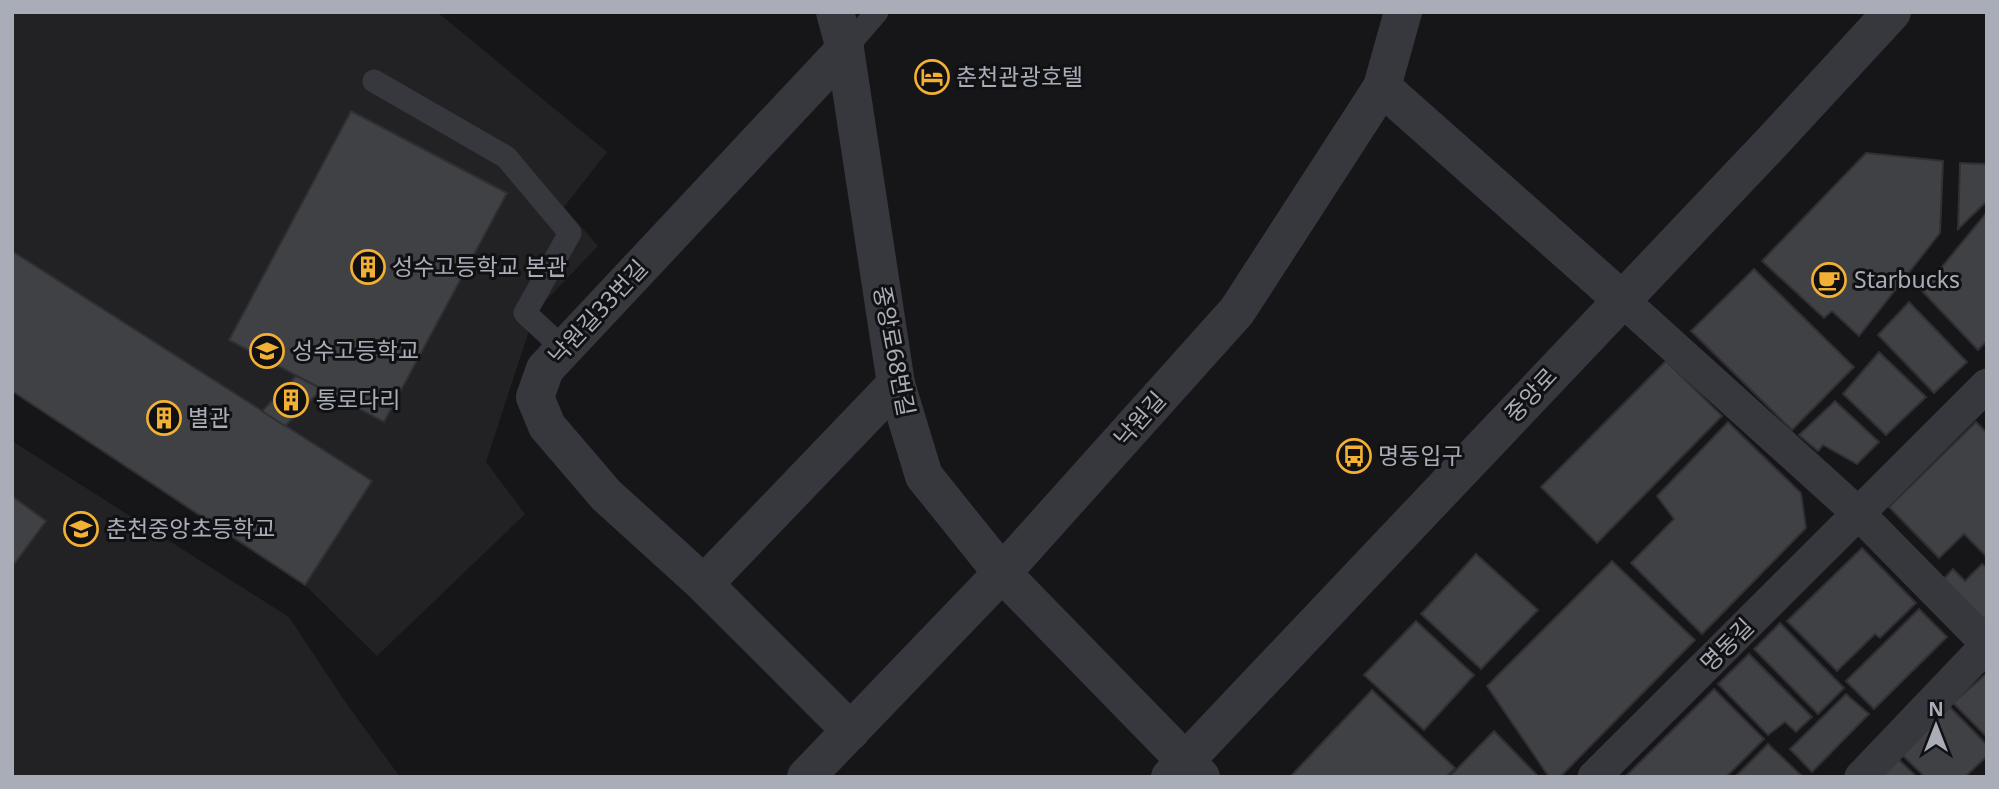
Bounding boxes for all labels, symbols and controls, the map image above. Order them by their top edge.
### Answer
hotel icon: 춘천관광호텔 [913,58,951,96]
place label: 춘천관광호텔 [956,60,1083,92]
building icon: 성수고등학교 본관 [349,248,387,286]
place label: 성수고등학교 본관 [392,250,567,282]
street label: 낙원길33번길 [541,252,654,371]
cafe icon: Starbucks [1810,261,1848,299]
place label: Starbucks [1854,263,1960,295]
street label: 중앙로68번길 [867,283,923,419]
school or university icon: 성수고등학교 [248,332,286,370]
place label: 성수고등학교 [292,334,419,366]
street label: 중앙로 [1497,360,1564,428]
building icon: 통로다리 [272,381,310,419]
place label: 통로다리 [316,383,401,415]
street label: 낙원길 [1106,384,1172,453]
building icon: 별관 [145,399,183,437]
place label: 별관 [188,401,230,433]
bus stop icon: 명동입구 [1335,437,1373,475]
place label: 명동입구 [1378,439,1463,471]
school or university icon: 춘천중앙초등학교 [62,510,100,548]
place label: 춘천중앙초등학교 [106,512,275,544]
street label: 명동길 [1693,611,1760,678]
north arrow [1901,691,1971,761]
text: N [1928,696,1944,722]

